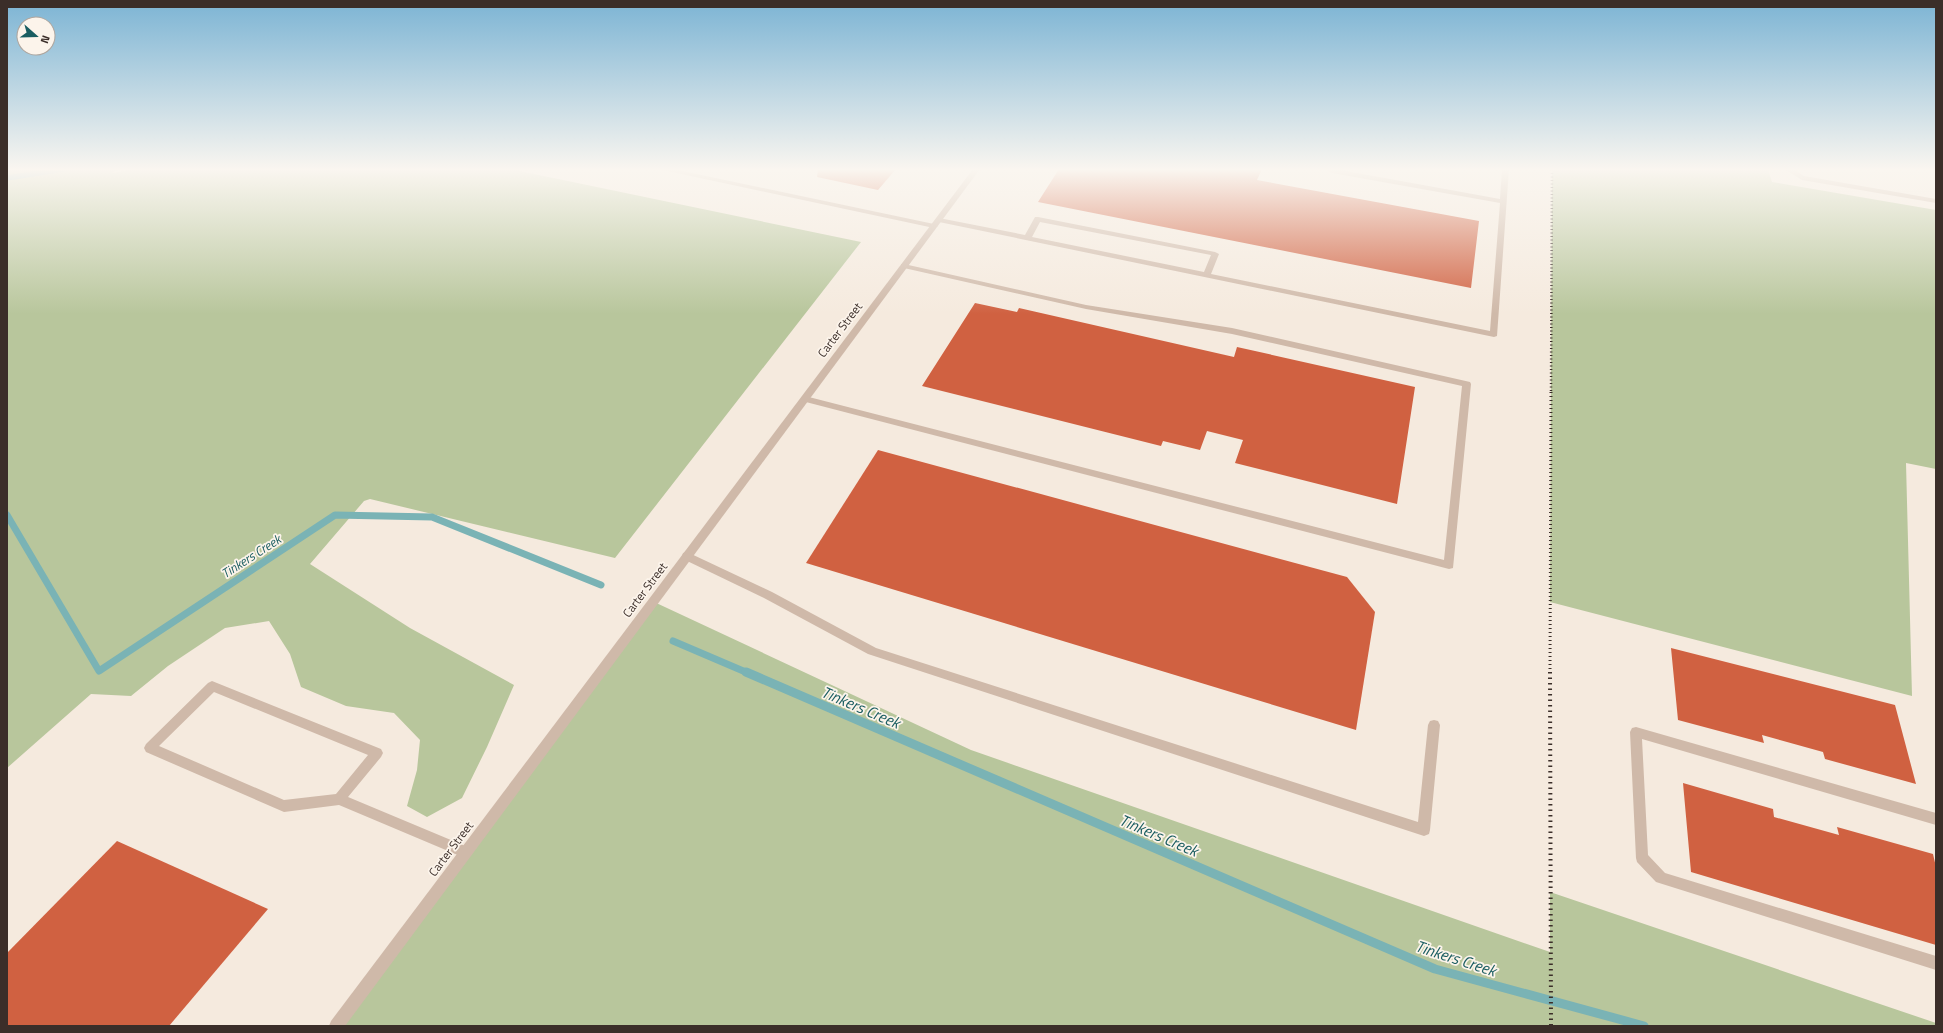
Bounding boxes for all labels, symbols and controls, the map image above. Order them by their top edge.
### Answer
north arrow [16,16,56,56]
text: N [37,33,54,46]
street label: Carter Street [813,298,867,361]
water label: Tinkers Creek [217,528,287,583]
street label: Carter Street [618,558,672,621]
water label: Tinkers Creek [818,680,906,735]
water label: Tinkers Creek [1116,808,1204,863]
street label: Carter Street [424,817,478,880]
water label: Tinkers Creek [1413,934,1501,983]

